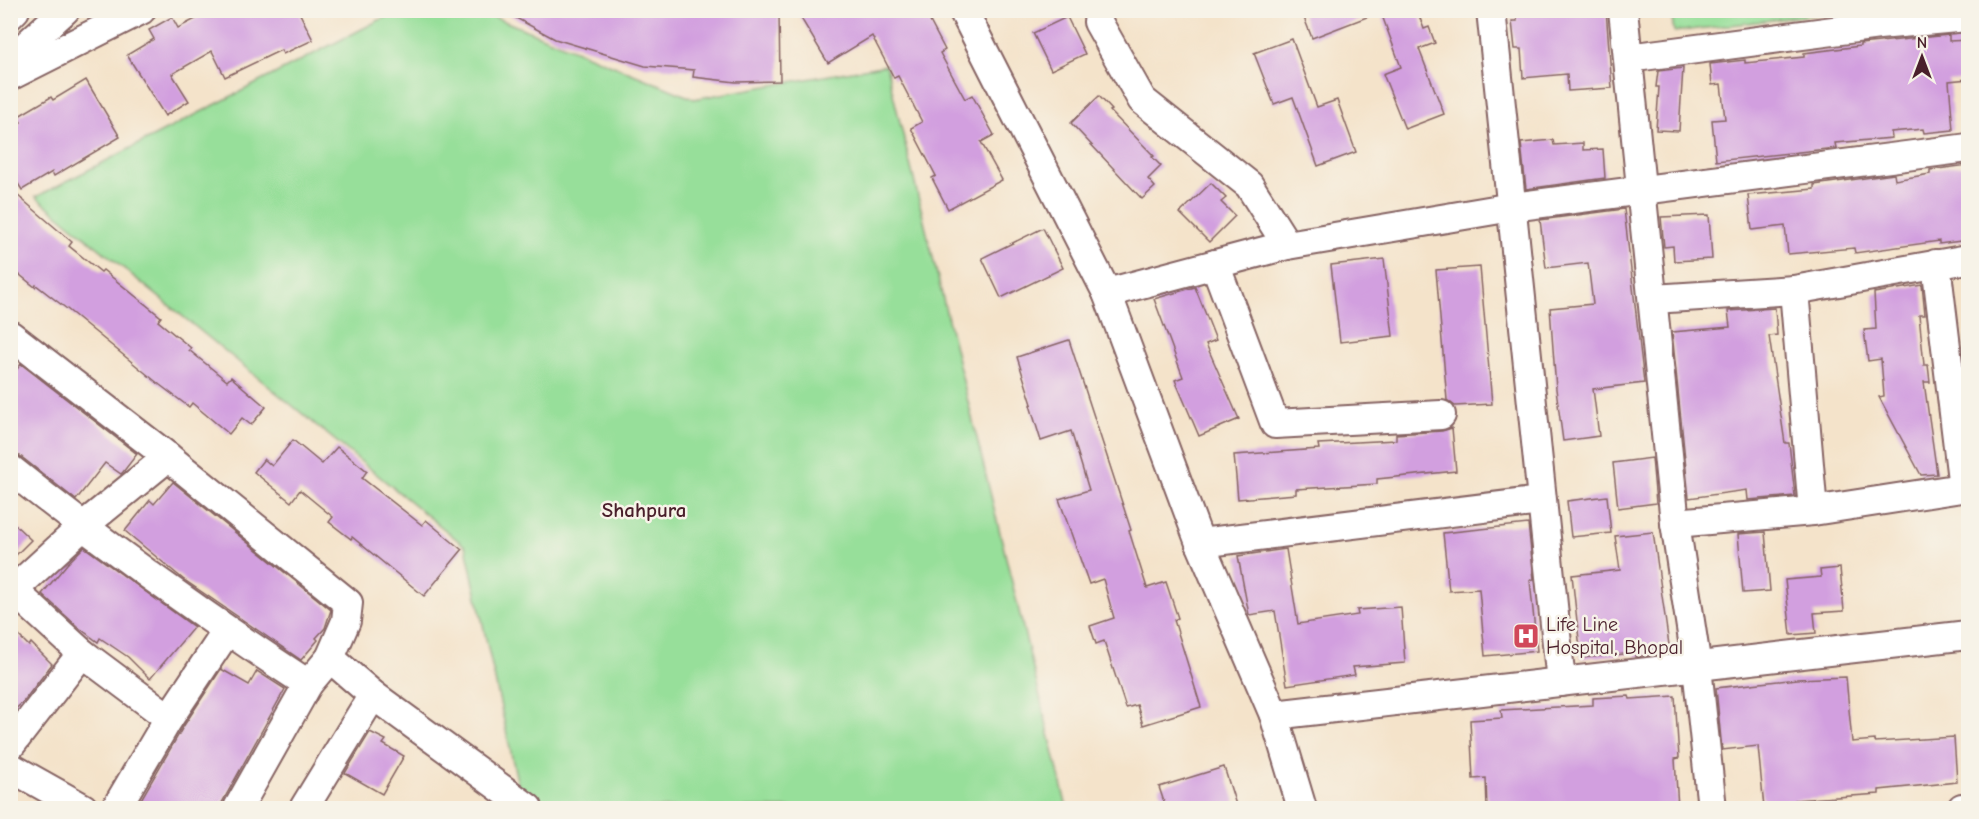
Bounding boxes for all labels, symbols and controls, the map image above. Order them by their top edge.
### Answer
north arrow [1892,27,1952,87]
text: N [1917,34,1927,52]
district label: Shahpura [602,498,686,522]
place label: Life Line Hospital, Bhopal [1546,613,1683,659]
hospital icon: Life Line Hospital, Bhopal [1511,621,1541,651]

